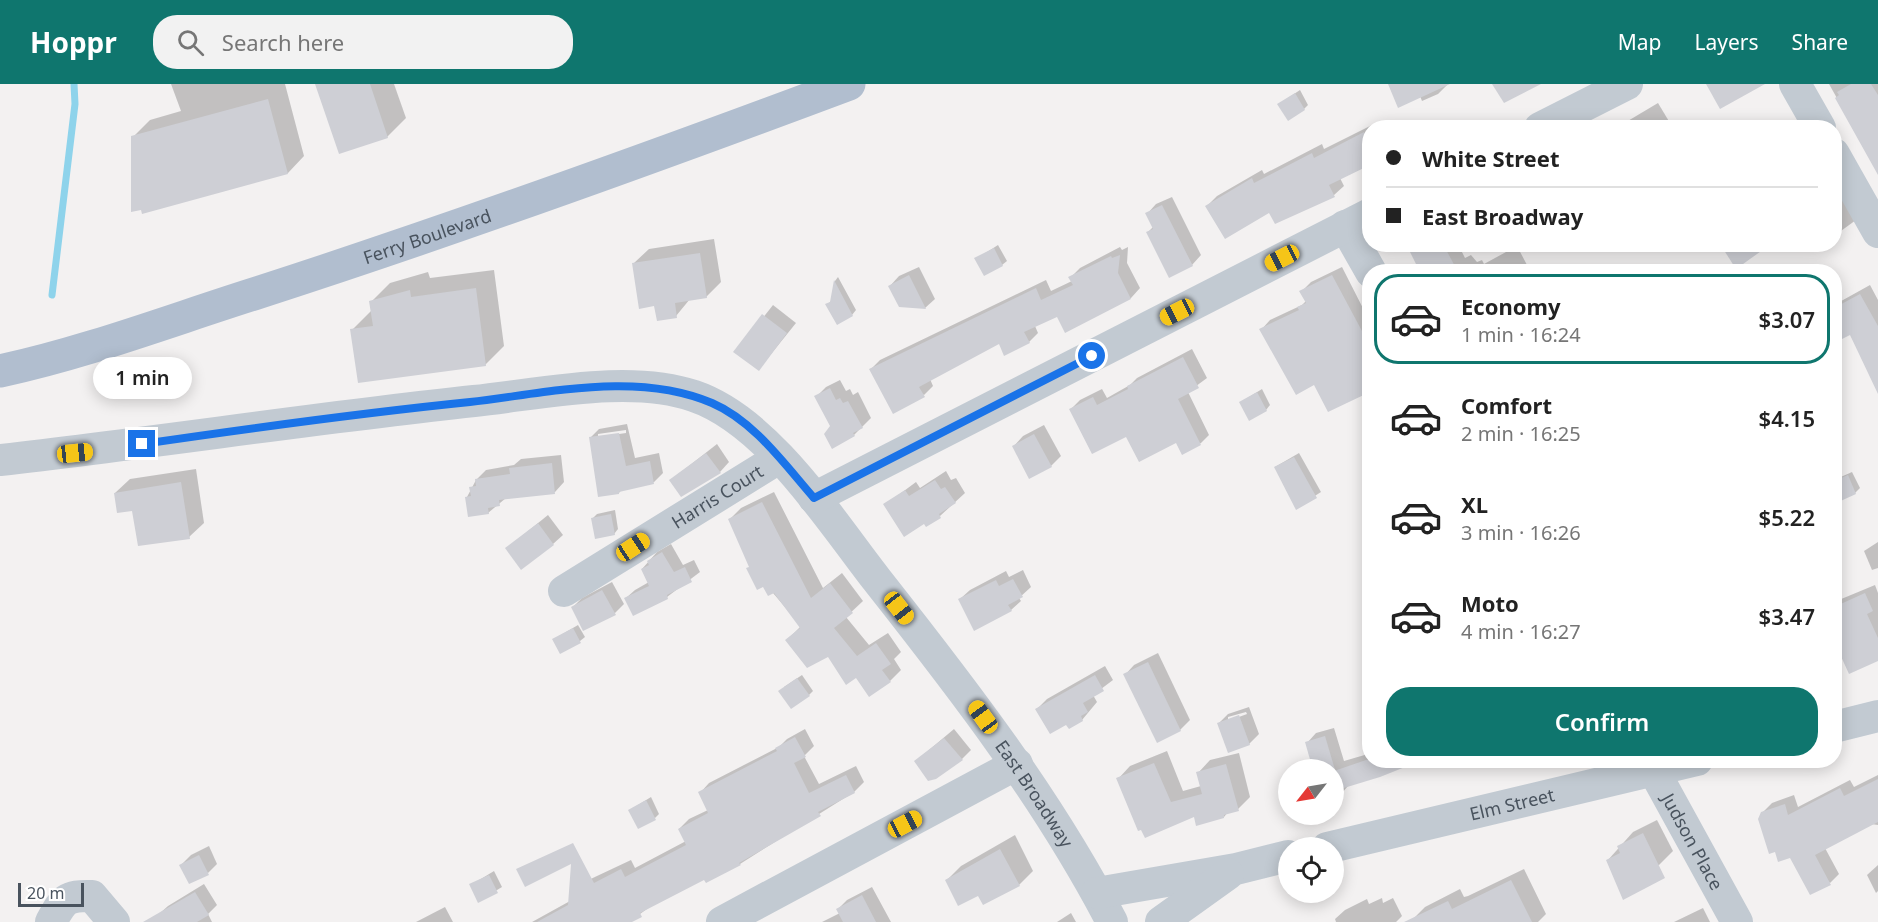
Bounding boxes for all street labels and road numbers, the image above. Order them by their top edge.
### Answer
street label: Ferry Boulevard [360,203,494,269]
street label: Harris Court [667,459,768,534]
street label: East Broadway [990,735,1079,852]
street label: Elm Street [1467,782,1557,826]
street label: Judson Place [1656,787,1729,894]

